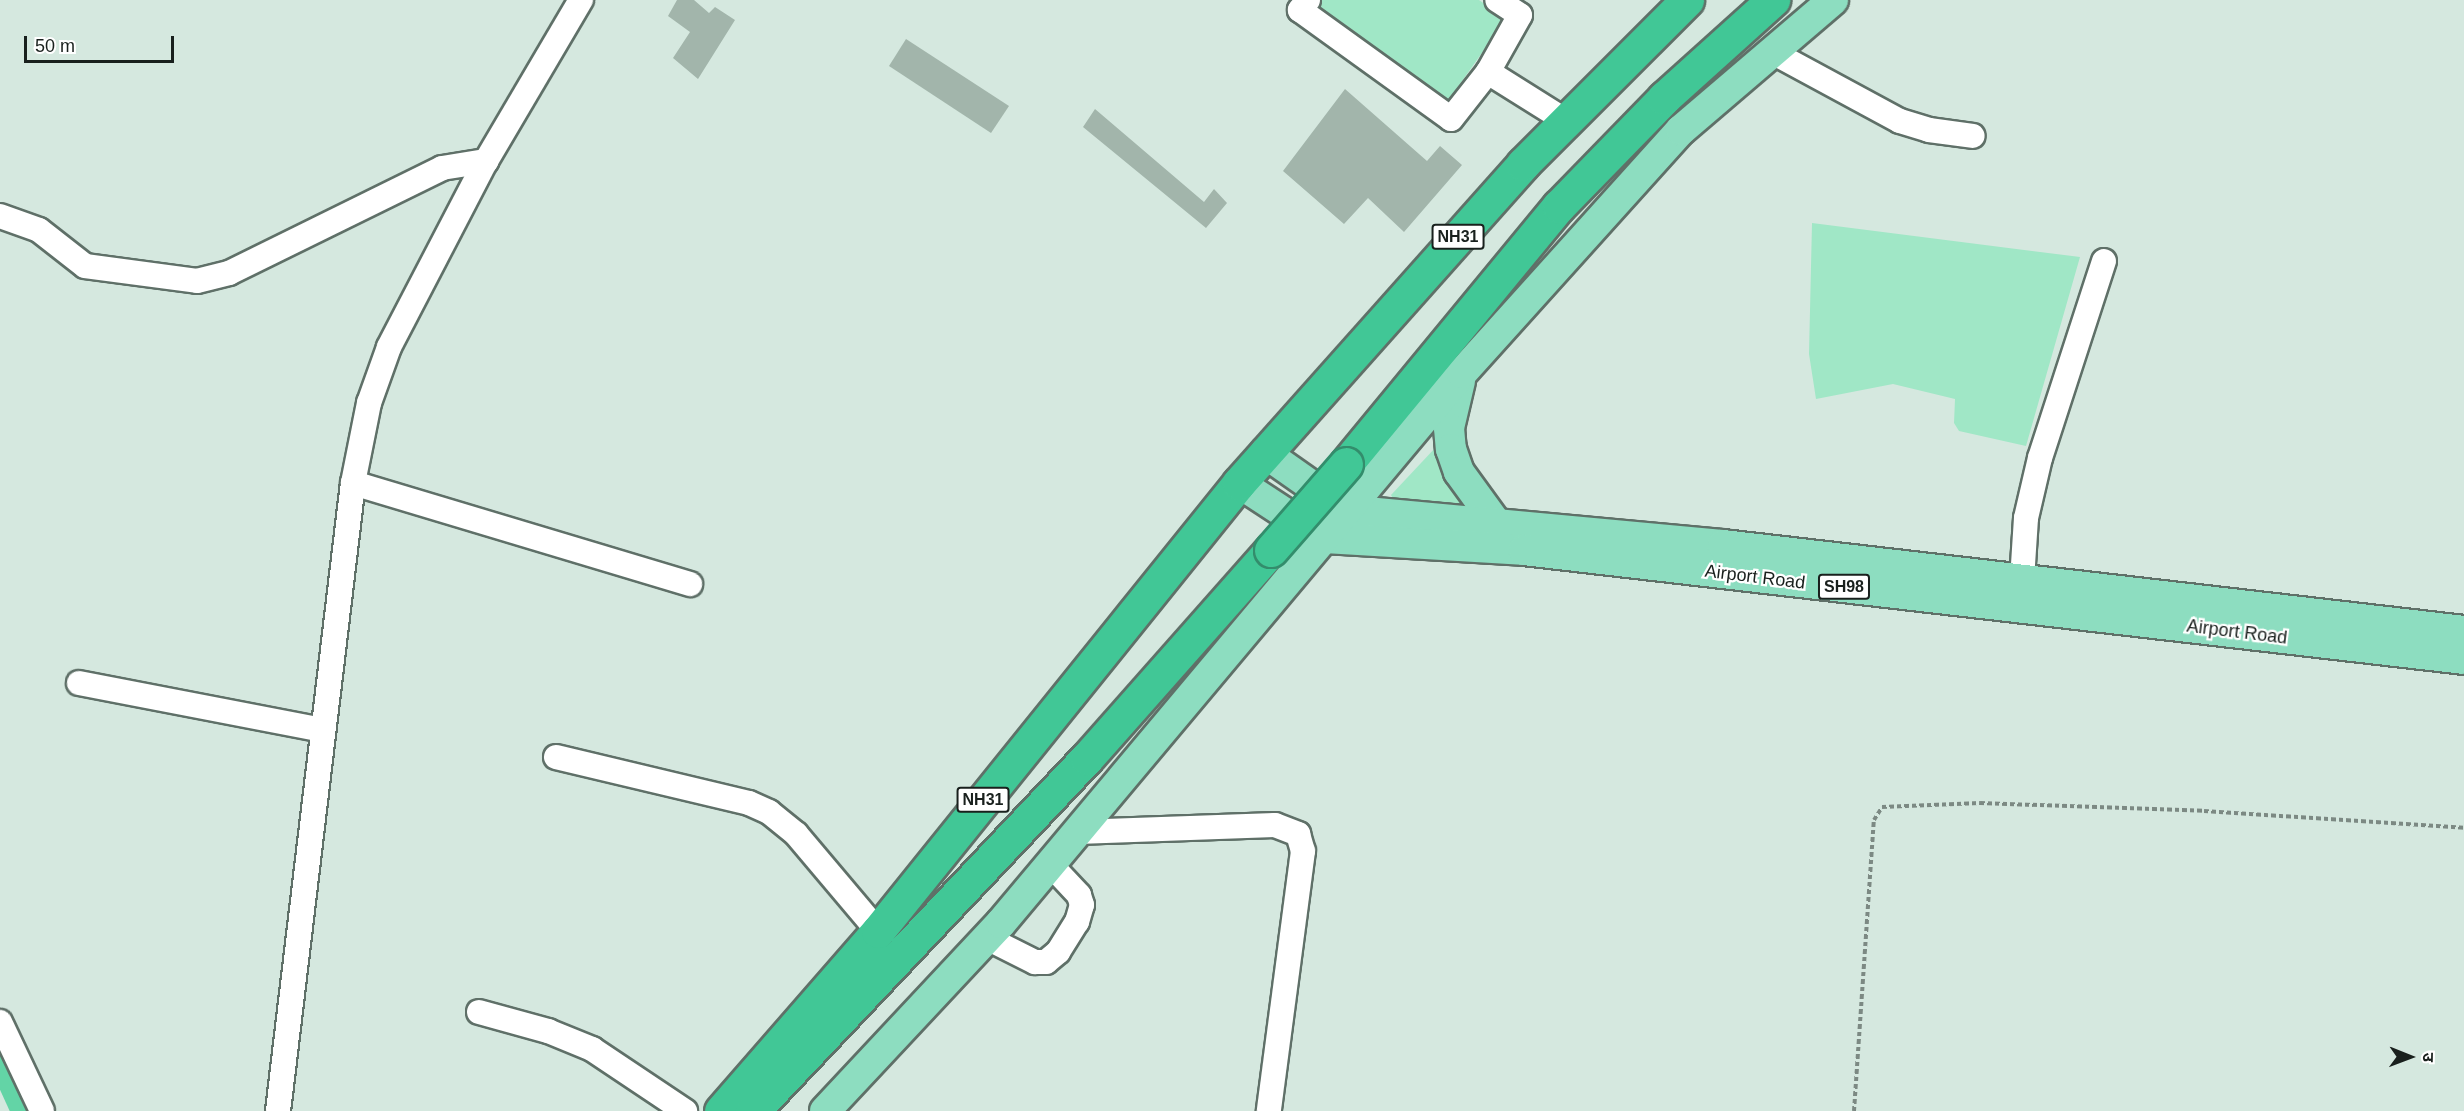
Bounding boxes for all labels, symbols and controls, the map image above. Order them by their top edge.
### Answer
scale bar [27,24,177,62]
text: 50 m [35,36,75,56]
road number: NH31 [1431,224,1485,250]
street label: Airport Road [1704,560,1806,594]
road number: SH98 [1817,574,1871,600]
street label: Airport Road [2186,615,2288,649]
road number: NH31 [956,787,1010,813]
north arrow [2380,1027,2440,1087]
text: उ [2420,1052,2437,1062]

